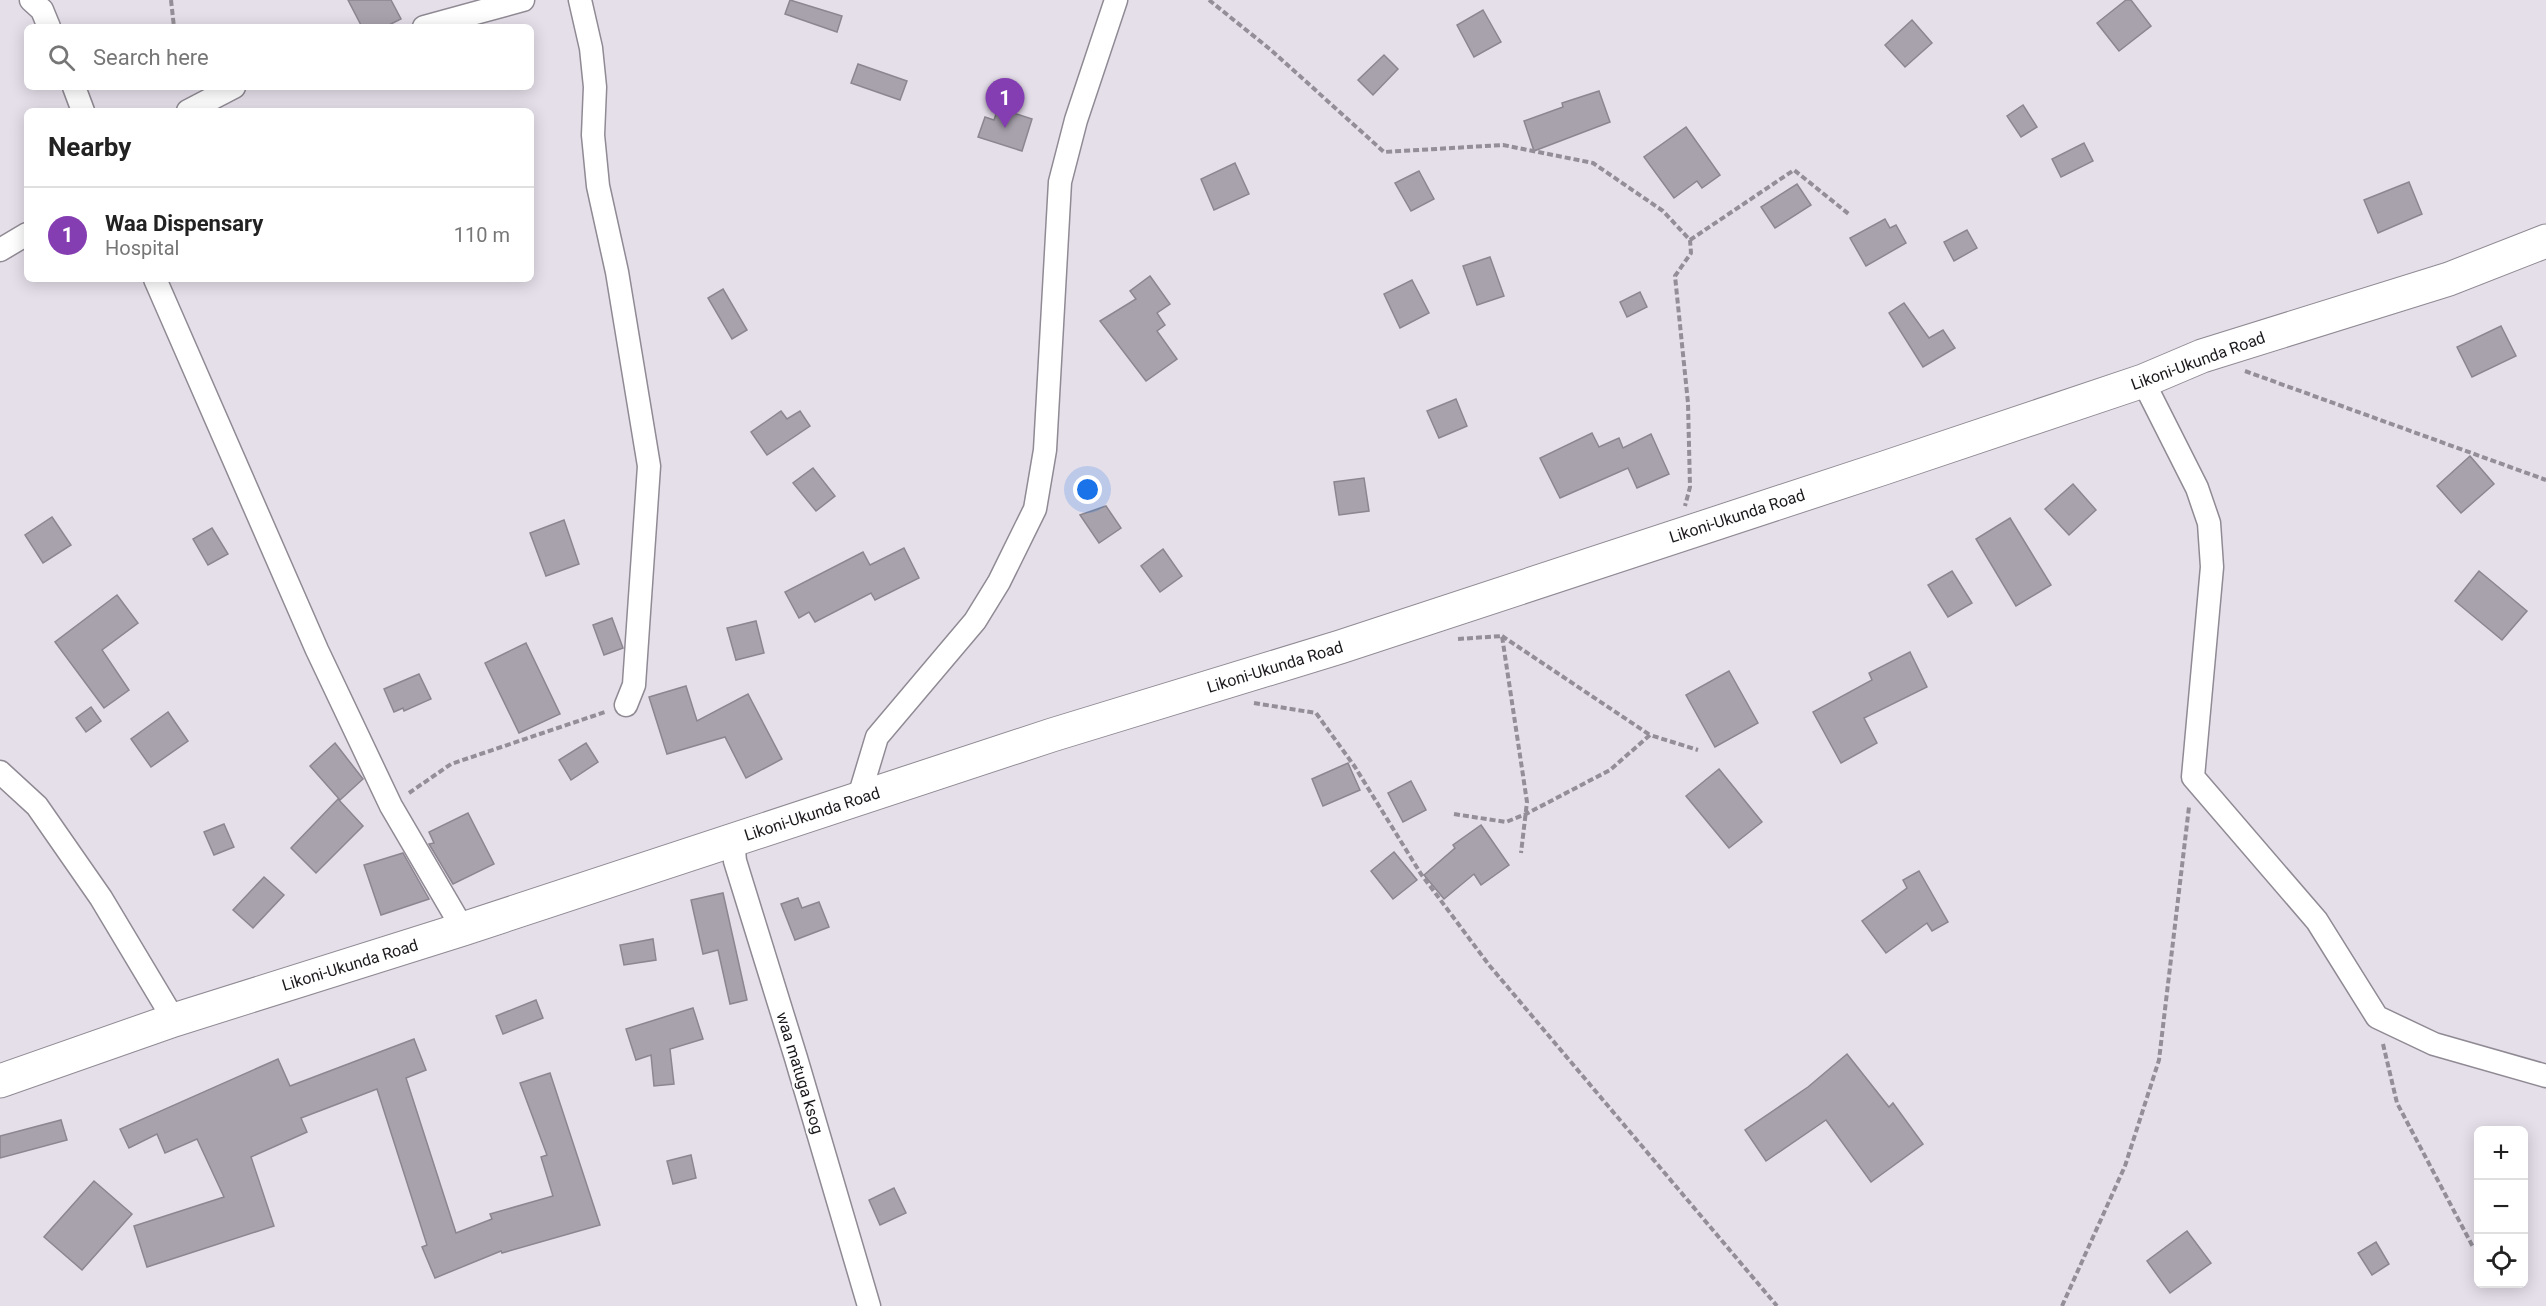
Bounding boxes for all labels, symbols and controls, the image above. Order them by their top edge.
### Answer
search box [24,24,534,90]
icon: search [45,41,78,74]
text: Search here [93,45,209,70]
pin: 1 [986,78,1024,128]
text: Nearby [48,132,131,162]
text: Waa Dispensary [105,211,263,236]
text: 1 [62,223,73,247]
text: 110 m [454,223,510,247]
text: Hospital [105,236,179,260]
street label: Likoni-Ukunda Road [2128,328,2268,394]
your location [1073,475,1102,504]
street label: Likoni-Ukunda Road [1667,485,1807,547]
street label: Likoni-Ukunda Road [1205,637,1345,697]
street label: Likoni-Ukunda Road [742,783,882,845]
street label: Likoni-Ukunda Road [280,935,420,995]
street label: waa matuga ksog [772,1010,828,1136]
map controls [2474,1126,2528,1288]
button: + [2474,1126,2528,1180]
button: − [2474,1180,2528,1234]
button: locate [2474,1234,2528,1288]

